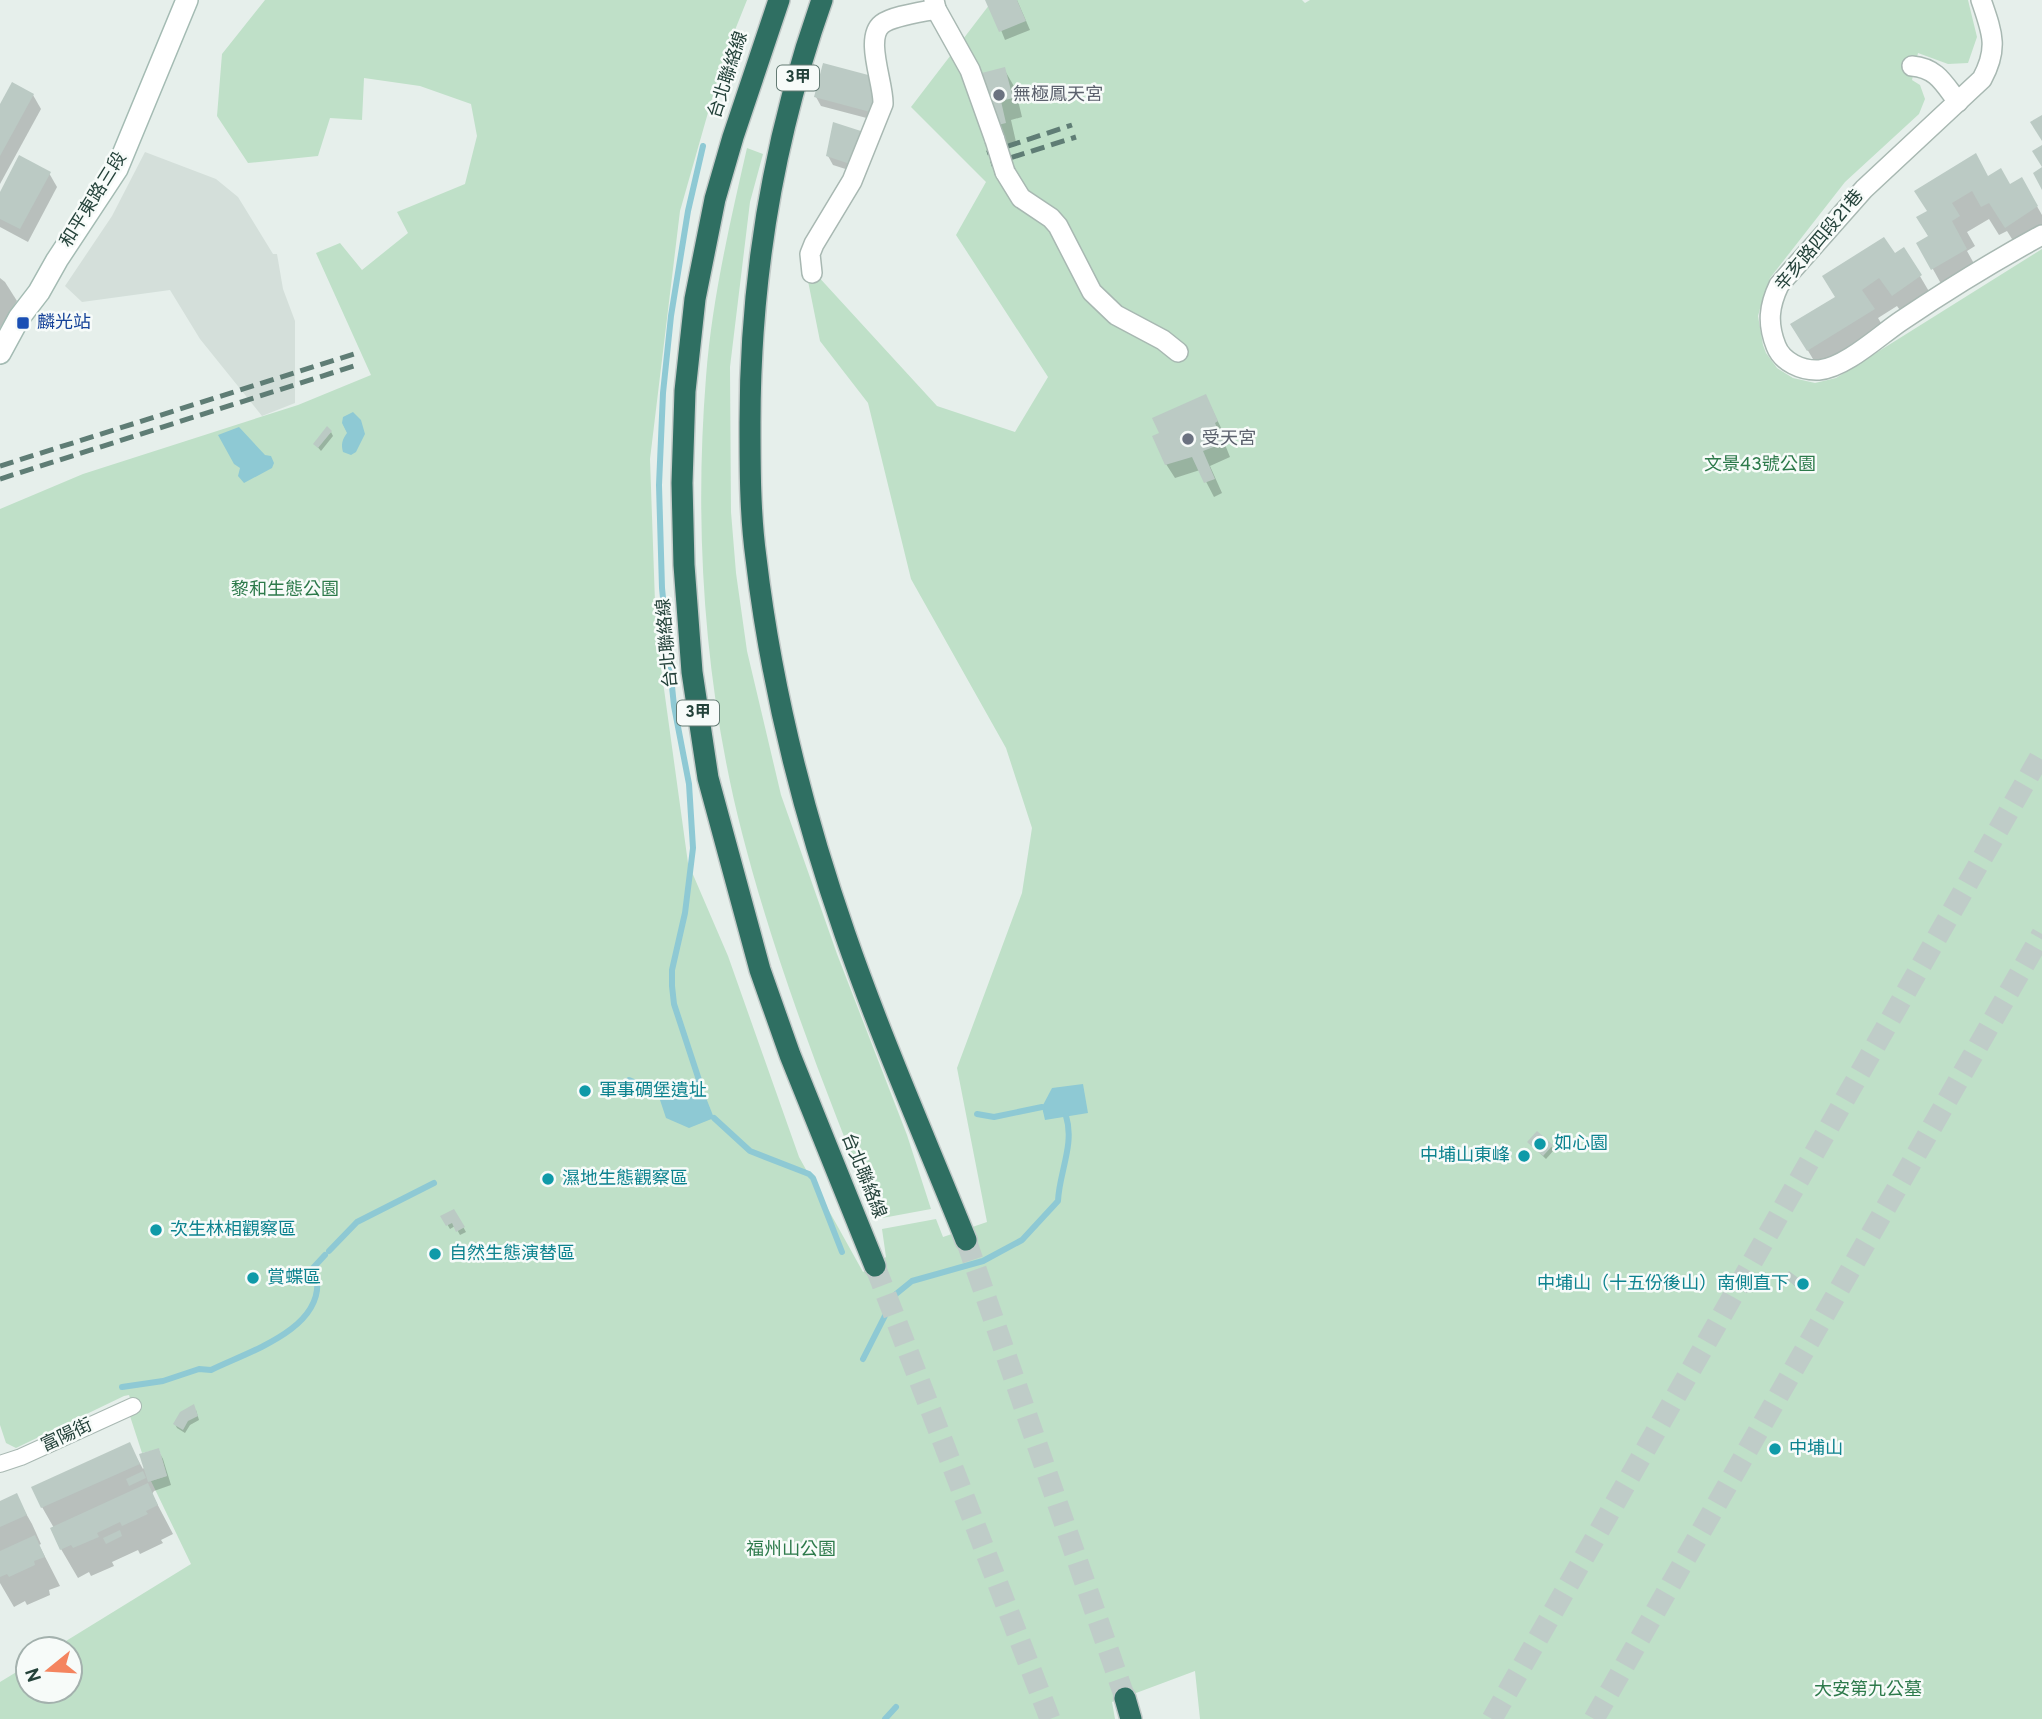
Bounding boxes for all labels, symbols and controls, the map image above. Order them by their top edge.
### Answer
street label: 台北聯絡線 [704,29,754,121]
road number: 3甲 [777,66,819,90]
place label: 無極鳳天宮 [1013,84,1103,107]
marker: 無極鳳天宮 [991,87,1007,103]
street label: 和平東路三段 [56,148,132,252]
street label: 辛亥路四段21巷 [1771,185,1869,297]
place label: 麟光站 [37,312,91,335]
marker: 麟光站 [15,315,31,331]
place label: 受天宮 [1202,428,1256,451]
marker: 受天宮 [1180,431,1196,447]
park label: 文景43號公園 [1704,454,1816,477]
park label: 黎和生態公園 [231,579,339,602]
street label: 台北聯絡線 [653,597,683,689]
road number: 3甲 [677,700,719,726]
place label: 軍事碉堡遺址 [599,1080,707,1103]
marker: 軍事碉堡遺址 [577,1083,593,1099]
street label: 台北聯絡線 [835,1130,891,1222]
place label: 如心園 [1554,1133,1608,1156]
marker: 如心園 [1532,1136,1548,1152]
place label: 中埔山東峰 [1420,1145,1510,1168]
marker: 中埔山東峰 [1516,1148,1532,1164]
place label: 濕地生態觀察區 [562,1168,688,1191]
marker: 濕地生態觀察區 [540,1171,556,1187]
place label: 次生林相觀察區 [170,1219,296,1242]
marker: 次生林相觀察區 [148,1222,164,1238]
place label: 自然生態演替區 [449,1243,575,1266]
marker: 自然生態演替區 [427,1246,443,1262]
place label: 賞蝶區 [267,1267,321,1290]
marker: 賞蝶區 [245,1270,261,1286]
place label: 中埔山（十五份後山）南側直下 [1537,1273,1789,1296]
marker: 中埔山（十五份後山）南側直下 [1795,1276,1811,1292]
street label: 富陽街 [38,1414,96,1458]
place label: 中埔山 [1789,1438,1843,1461]
marker: 中埔山 [1767,1441,1783,1457]
park label: 福州山公園 [746,1539,836,1562]
north arrow [14,1635,84,1705]
text: N [21,1664,48,1685]
park label: 大安第九公墓 [1814,1679,1922,1702]

